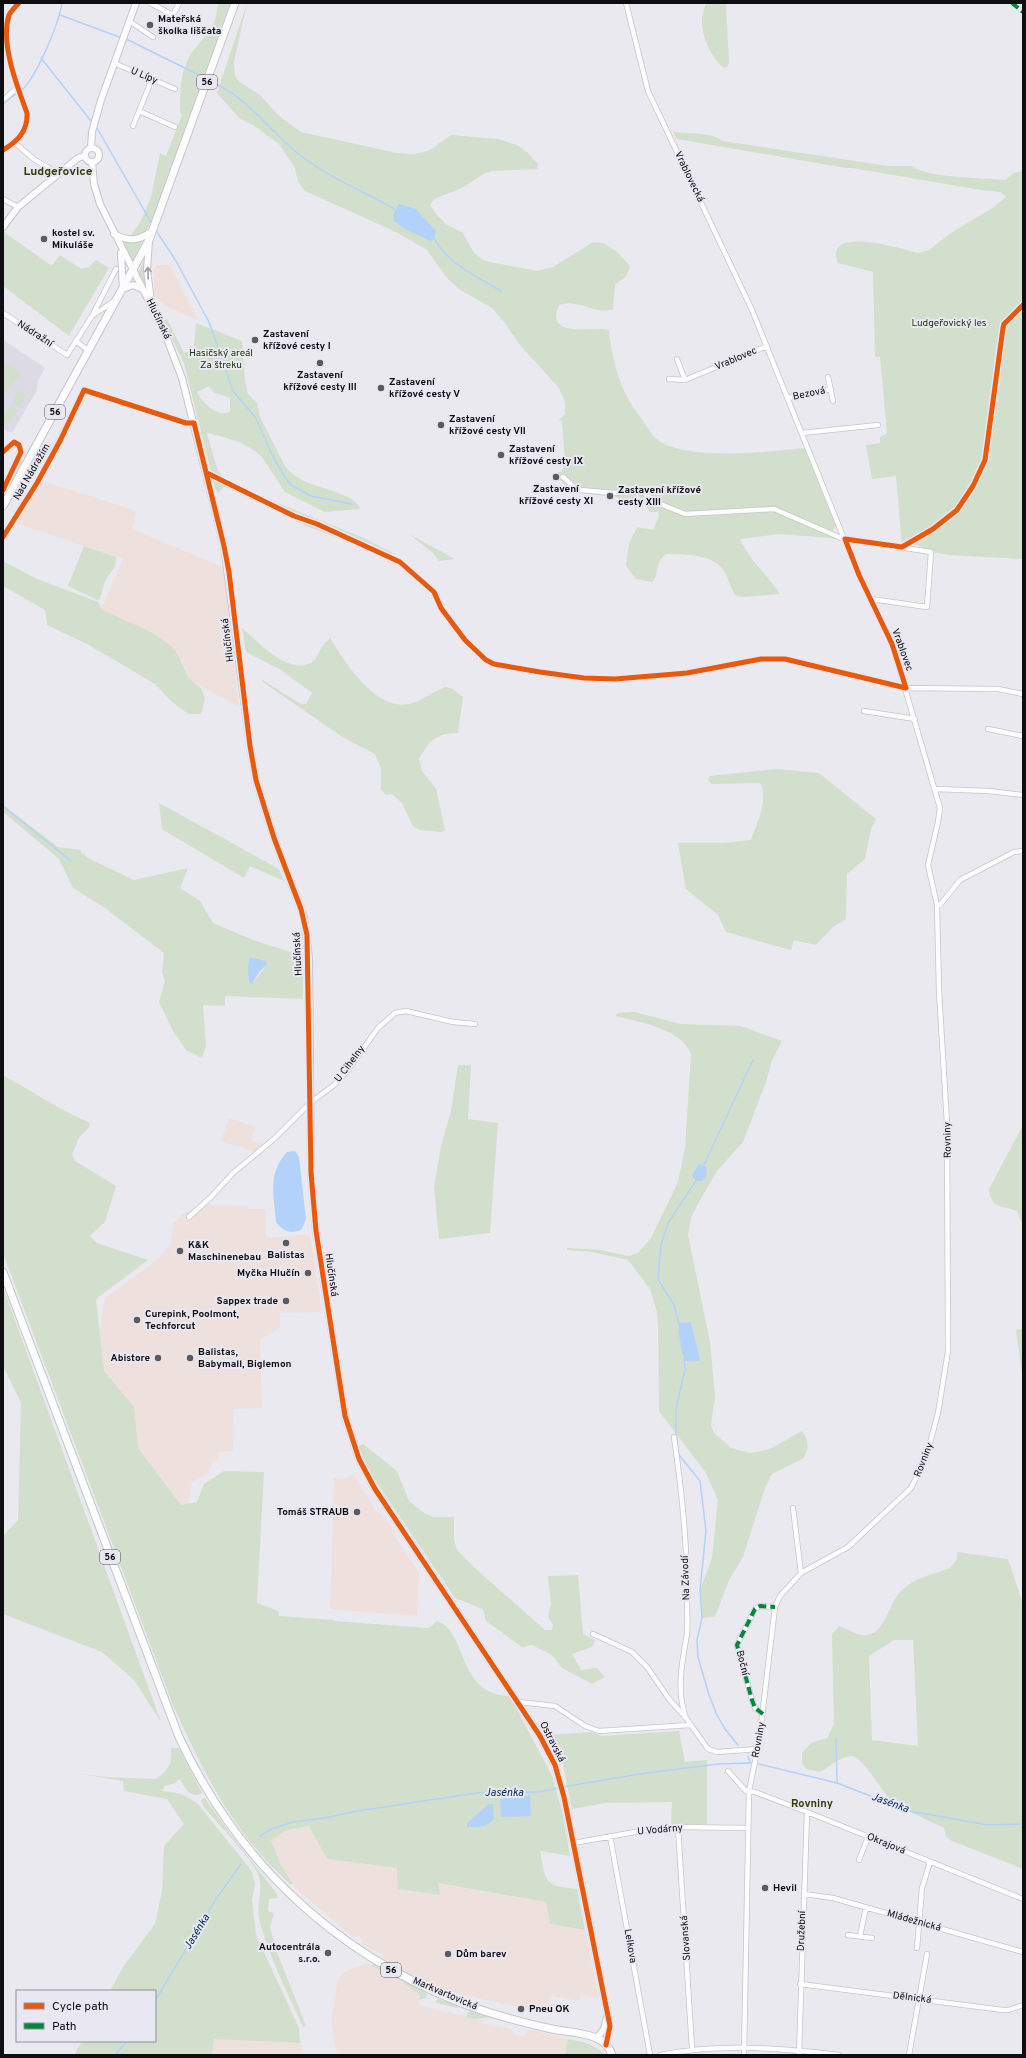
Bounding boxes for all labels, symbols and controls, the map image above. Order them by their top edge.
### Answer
place label: Mateřská školka liščata [158,13,221,38]
marker: Mateřská školka liščata [145,20,155,30]
street label: U Lípy [128,64,160,88]
road number: 56 [197,75,217,89]
street label: Vrablovecká [671,149,707,205]
district label: Ludgeřovice [24,164,93,180]
place label: kostel sv. Mikuláše [52,227,95,252]
marker: kostel sv. Mikuláše [39,234,49,244]
one-way arrow [144,267,152,280]
street label: Hlučínská [143,296,173,342]
park label: Ludgeřovický les [911,317,987,330]
street label: Nádražní [15,318,57,351]
place label: Zastavení křížové cesty I [263,328,331,353]
marker: Zastavení křížové cesty I [250,335,260,345]
street label: Vrablovec [713,344,759,374]
park label: Hasičský areál Za štreku [189,347,253,372]
marker: Zastavení křížové cesty III [315,358,325,368]
place label: Zastavení křížové cesty III [283,369,357,394]
place label: Zastavení křížové cesty V [389,376,460,401]
marker: Zastavení křížové cesty V [376,383,386,393]
street label: Bezová [792,384,826,404]
road number: 56 [45,405,65,419]
place label: Zastavení křížové cesty VII [449,413,526,438]
marker: Zastavení křížové cesty VII [436,420,446,430]
street label: Nad Nádražím [11,441,53,503]
place label: Zastavení křížové cesty IX [509,443,584,468]
marker: Zastavení křížové cesty IX [496,450,506,460]
marker: Zastavení křížové cesty XI [551,472,561,482]
place label: Zastavení křížové cesty XI [519,483,593,508]
place label: Zastavení křížové cesty XIII [618,484,701,509]
marker: Zastavení křížové cesty XIII [605,491,615,501]
street label: Hlučínská [219,617,237,663]
street label: Vrablovec [888,627,916,673]
street label: Hlučínská [290,932,306,976]
street label: U Cihelny [332,1043,368,1085]
street label: Rovniny [941,1122,955,1158]
marker: Balistas [281,1238,291,1248]
place label: K&K Maschinenebau [188,1239,261,1264]
marker: K&K Maschinenebau [175,1246,185,1256]
place label: Balistas [267,1249,305,1262]
street label: Hlučínská [322,1252,340,1298]
place label: Myčka Hlučín [237,1267,300,1280]
marker: Myčka Hlučín [303,1268,313,1278]
place label: Sappex trade [217,1295,278,1308]
marker: Sappex trade [281,1296,291,1306]
place label: Curepink, Poolmont, Techforcut [145,1308,240,1333]
marker: Curepink, Poolmont, Techforcut [132,1315,142,1325]
place label: Balistas, Babymall, Biglemon [198,1346,291,1371]
place label: Abistore [111,1352,150,1365]
marker: Abistore [153,1353,163,1363]
marker: Balistas, Babymall, Biglemon [185,1353,195,1363]
street label: Rovniny [911,1441,937,1479]
place label: Tomáš STRAUB [277,1506,349,1519]
marker: Tomáš STRAUB [352,1507,362,1517]
road number: 56 [100,1550,120,1564]
street label: Na Závodí [679,1554,693,1601]
street label: Boční [733,1649,752,1678]
street label: Ostravská [536,1719,568,1765]
street label: Rovniny [749,1721,769,1759]
water label: Jasénka [485,1786,524,1800]
water label: Jasénka [869,1790,911,1816]
district label: Rovniny [791,1797,833,1811]
street label: U Vodárny [637,1822,683,1838]
street label: Okrajová [865,1830,907,1858]
place label: Hevil [773,1882,797,1895]
marker: Hevil [760,1883,770,1893]
street label: Mládežnická [885,1907,943,1935]
street label: Družební [795,1909,809,1951]
water label: Jasénka [181,1911,213,1952]
street label: Slovanská [678,1915,694,1961]
street label: Lelkova [621,1928,639,1964]
place label: Autocentrála s.r.o. [259,1941,321,1966]
marker: Autocentrála s.r.o. [323,1948,333,1958]
place label: Dům barev [456,1948,507,1961]
marker: Dům barev [443,1949,453,1959]
road number: 56 [381,1963,401,1977]
street label: Markvartovická [411,1975,479,2013]
street label: Dělnická [892,1989,932,2007]
legend [16,1990,156,2042]
text: Cycle path [52,1999,109,2015]
place label: Pneu OK [529,2003,570,2016]
marker: Pneu OK [516,2004,526,2014]
text: Path [52,2019,77,2035]

